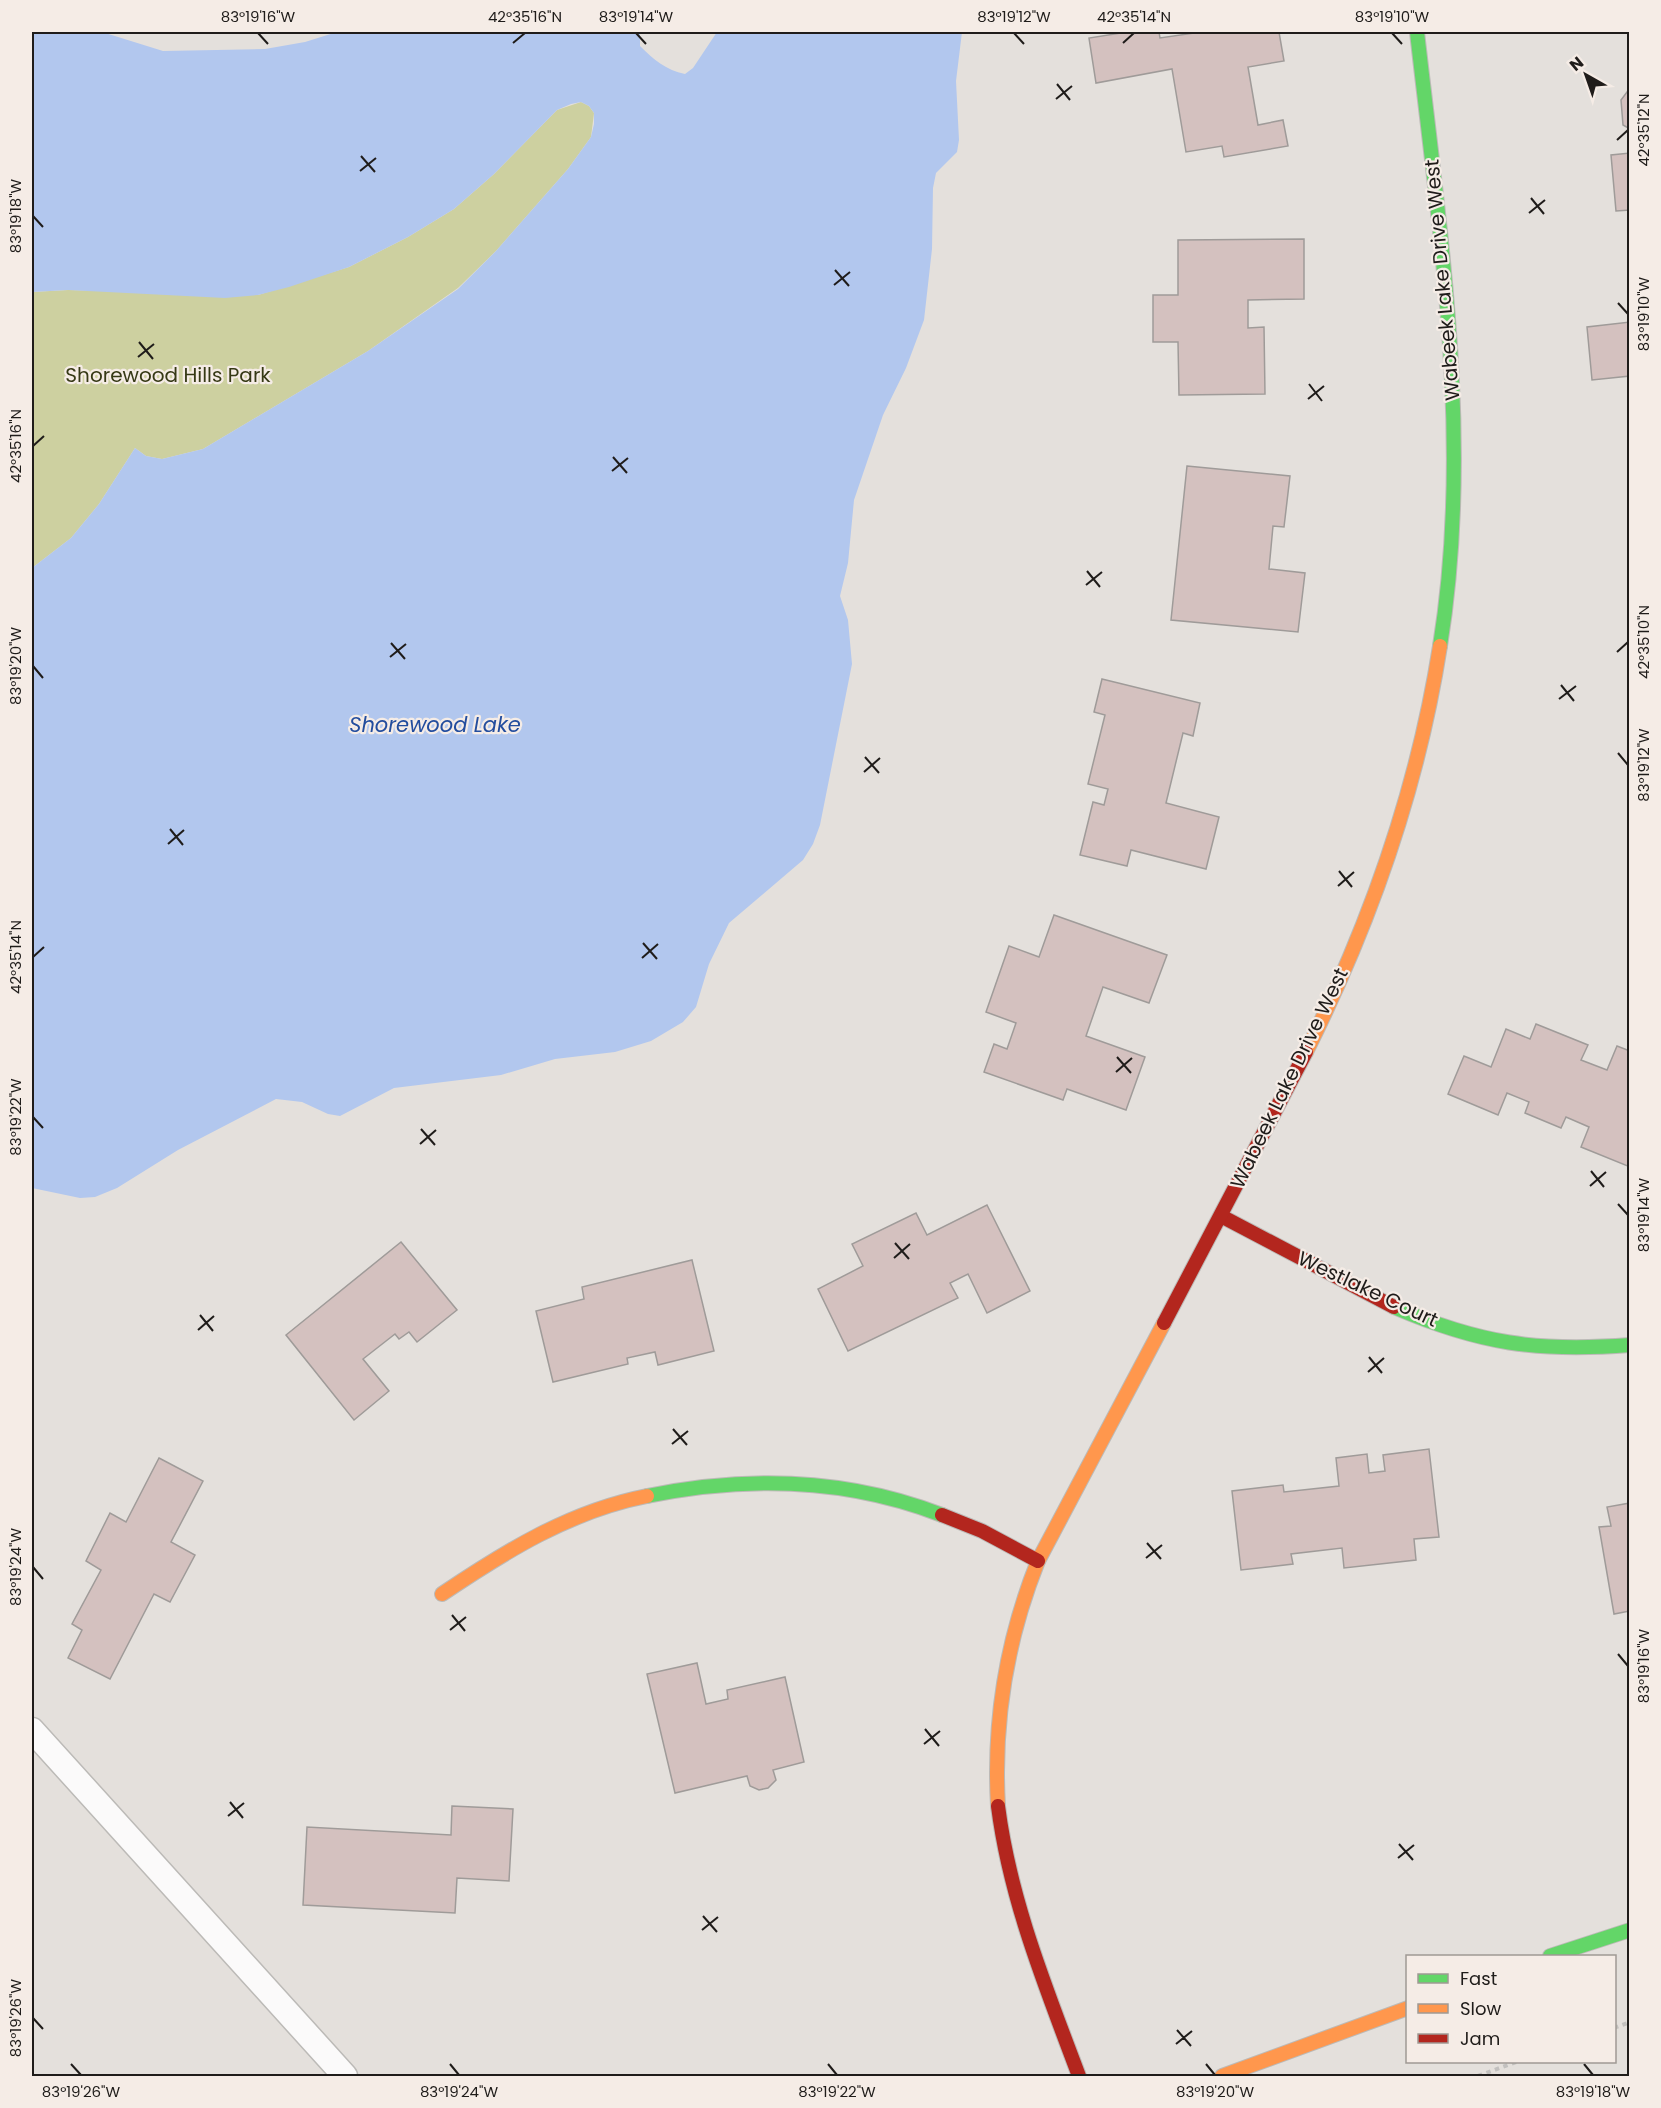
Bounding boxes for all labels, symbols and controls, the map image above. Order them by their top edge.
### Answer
text: 83°19'16"W [221,6,296,27]
text: 42°35'16"N [488,6,562,27]
text: 83°19'14"W [599,6,674,27]
text: 83°19'12"W [977,6,1051,27]
text: 42°35'14"N [1097,6,1171,27]
text: 83°19'10"W [1355,6,1430,27]
north arrow [1556,45,1616,105]
text: N [1565,51,1589,77]
text: 42°35'12"N [1633,93,1654,167]
street label: Wabeek Lake Drive West [1417,158,1467,402]
text: 83°19'18"W [5,178,26,253]
text: 83°19'10"W [1633,276,1654,351]
park label: Shorewood Hills Park [65,361,271,389]
text: 42°35'16"N [5,409,26,483]
text: 42°35'10"N [1633,605,1654,679]
text: 83°19'20"W [5,627,26,705]
water label: Shorewood Lake [349,710,521,739]
text: 83°19'12"W [1633,728,1654,802]
text: 42°35'14"N [5,920,26,994]
street label: Wabeek Lake Drive West [1223,963,1355,1193]
text: 83°19'22"W [5,1078,26,1156]
text: 83°19'14"W [1633,1177,1654,1252]
street label: Westlake Court [1293,1244,1443,1334]
text: 83°19'24"W [5,1528,26,1606]
text: 83°19'16"W [1633,1628,1654,1703]
legend [1406,1955,1616,2063]
text: Fast [1460,1966,1497,1991]
text: 83°19'26"W [5,1979,26,2057]
text: Slow [1460,1996,1502,2021]
text: Jam [1460,2026,1500,2051]
text: 83°19'26"W [42,2081,120,2102]
text: 83°19'24"W [420,2081,498,2102]
text: 83°19'22"W [798,2081,876,2102]
text: 83°19'20"W [1176,2081,1254,2102]
text: 83°19'18"W [1556,2081,1631,2102]

